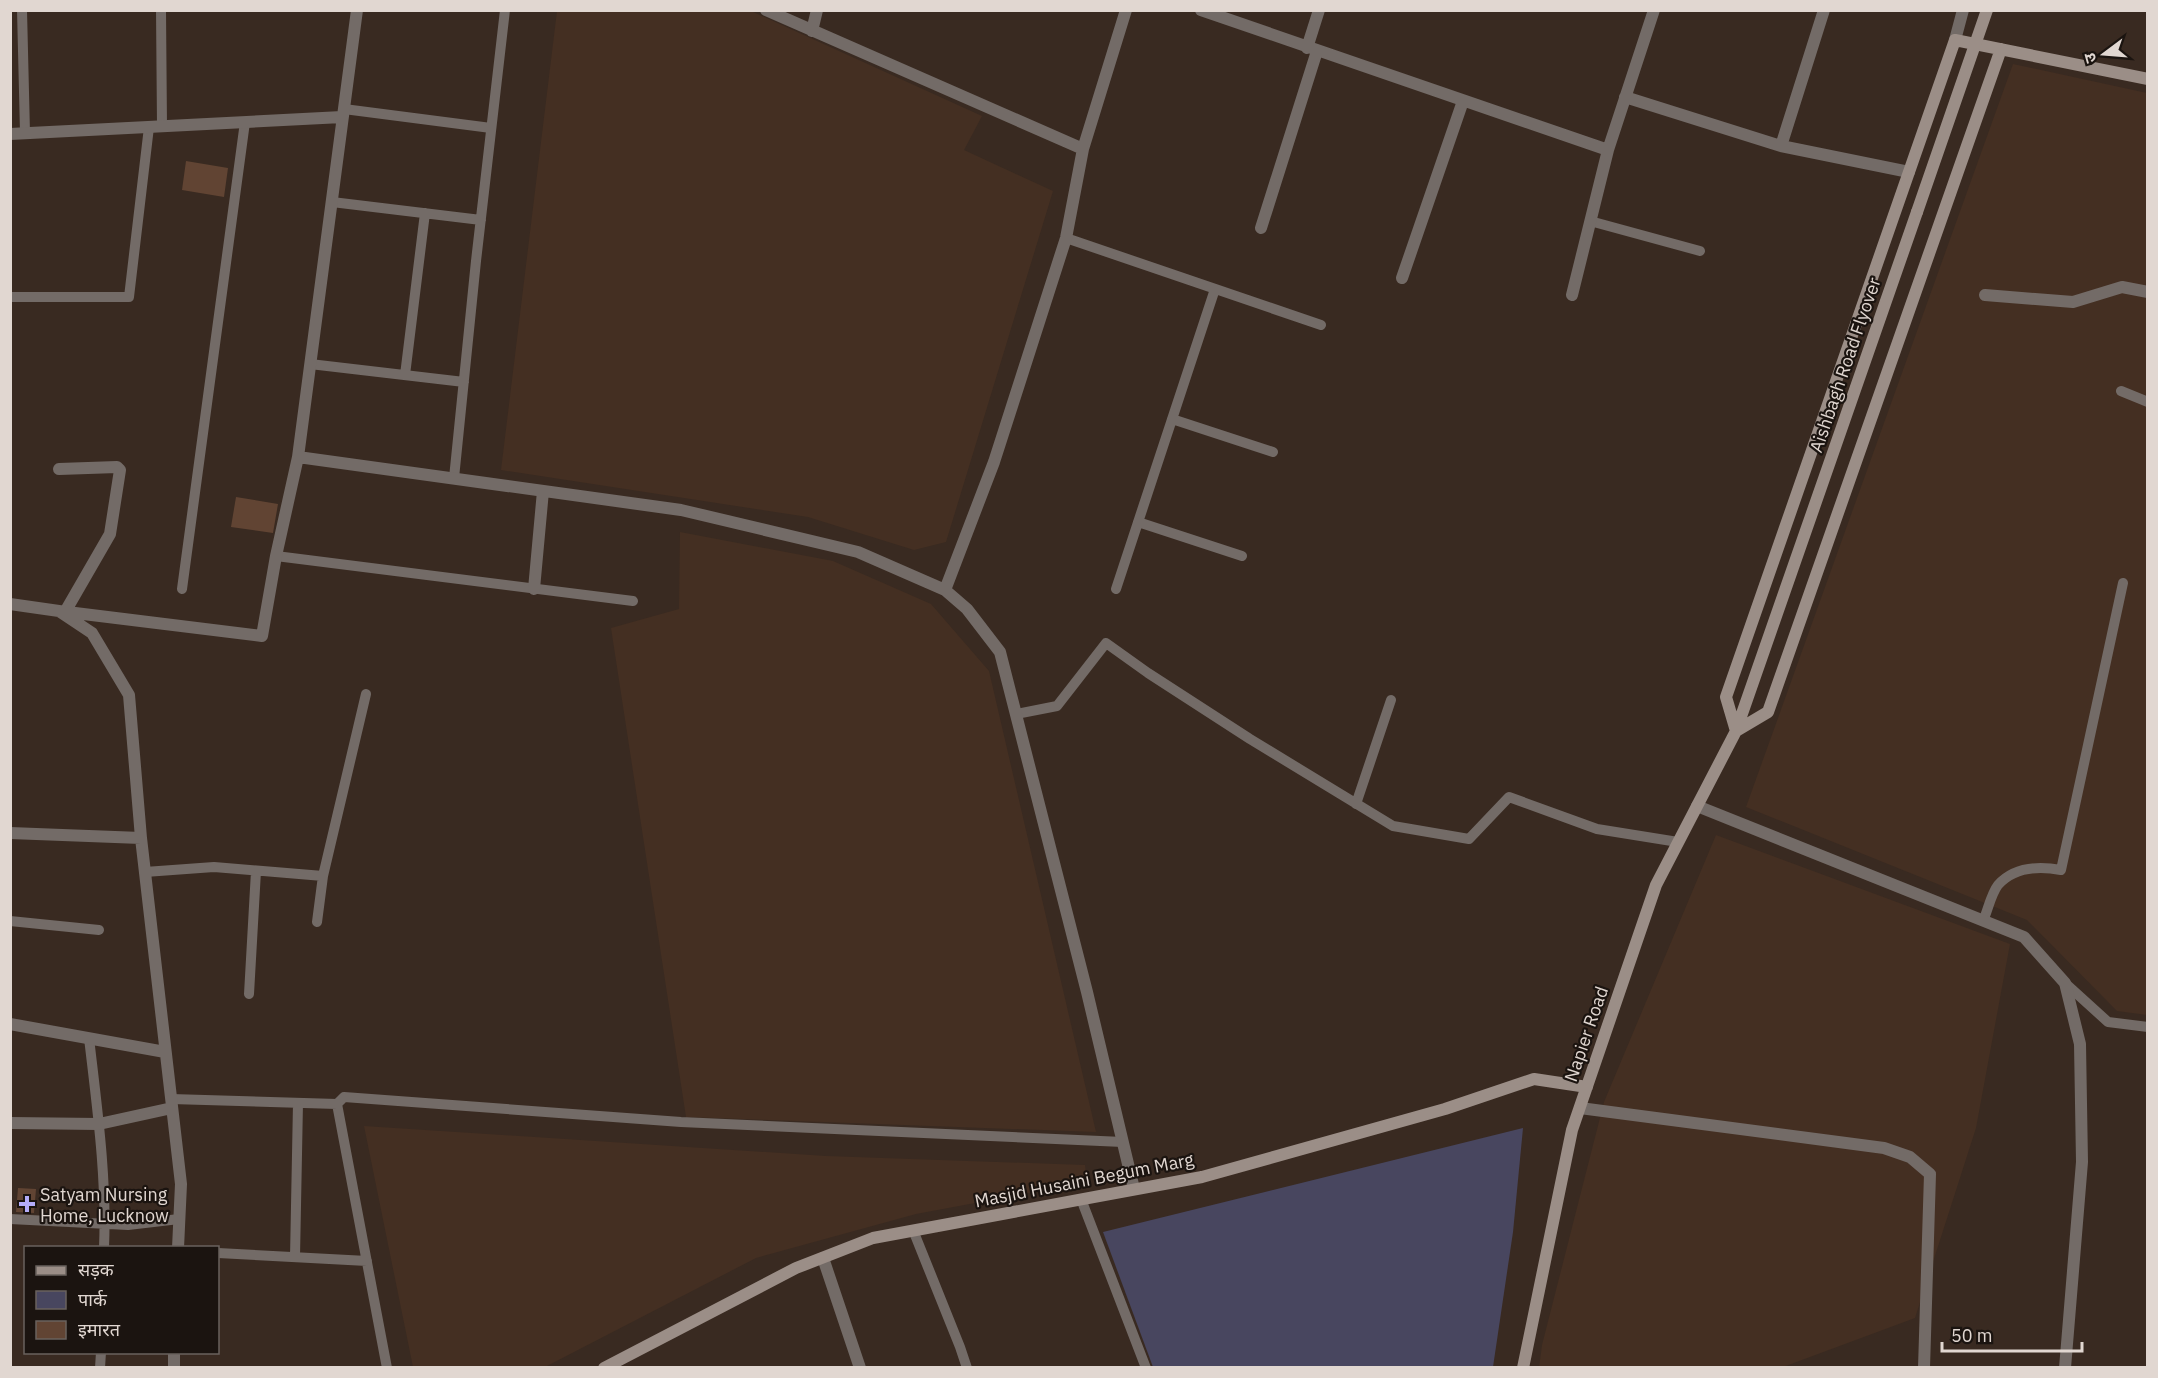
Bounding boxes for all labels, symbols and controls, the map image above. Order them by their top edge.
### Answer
north arrow [2074,24,2134,84]
text: उ [2079,50,2100,65]
street label: Aishbagh Road Flyover [1804,274,1886,455]
street label: Napier Road [1559,983,1613,1085]
street label: Masjid Husaini Begum Marg [973,1147,1196,1213]
place label: Satyam Nursing Home, Lucknow [40,1183,169,1227]
marker: Satyam Nursing Home, Lucknow [18,1195,36,1213]
legend [24,1246,219,1354]
text: सड़क [78,1258,115,1281]
text: पार्क [78,1288,108,1311]
scale bar [1942,1315,2082,1353]
text: इमारत [78,1318,121,1341]
text: 50 m [1951,1324,1993,1347]

